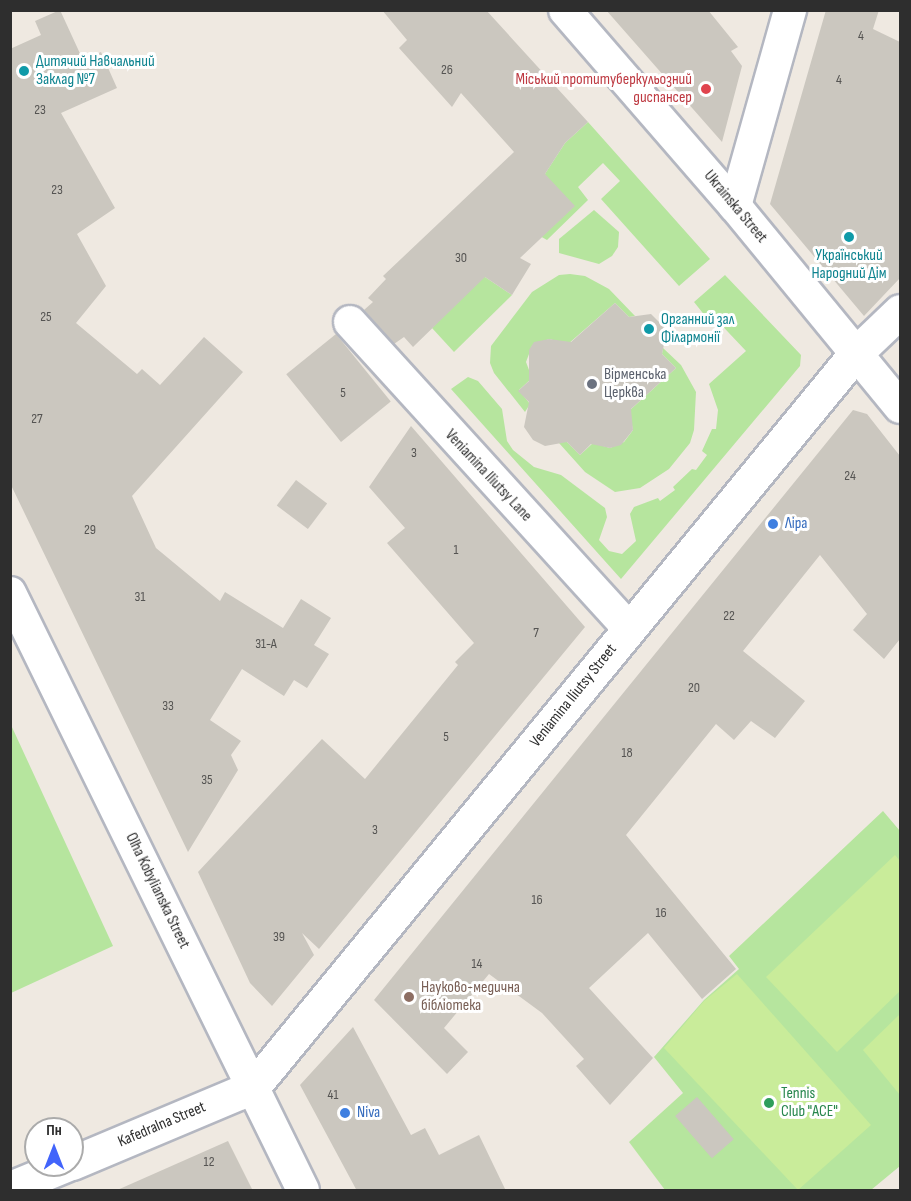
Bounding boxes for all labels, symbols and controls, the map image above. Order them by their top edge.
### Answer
house number: 4 [858,28,864,44]
place label: Дитячий Навчальний Заклад №7 [36,52,155,90]
house number: 26 [441,62,453,78]
marker: Дитячий Навчальний Заклад №7 [17,64,31,78]
place label: Міський протитуберкульозний диспансер [515,70,692,108]
house number: 4 [836,72,842,88]
marker: Міський протитуберкульозний диспансер [697,80,715,98]
house number: 23 [34,102,46,118]
street label: Ukrainska Street [699,167,771,247]
house number: 23 [51,182,63,198]
marker: Український Народний Дім [842,230,856,244]
place label: Український Народний Дім [811,246,887,284]
house number: 30 [455,250,467,266]
house number: 25 [40,309,52,325]
place label: Органний зал Філармонії [661,310,734,348]
marker: Органний зал Філармонії [642,322,656,336]
place label: Вірменська Церква [604,365,667,403]
marker: Вірменська Церква [585,377,599,391]
house number: 5 [340,385,346,401]
house number: 27 [31,411,43,427]
street label: Veniamina Iliutsy Lane [441,426,535,526]
house number: 3 [411,445,417,461]
house number: 24 [844,468,856,484]
place label: Ліра [785,514,807,534]
marker: Ліра [766,517,780,531]
house number: 29 [84,522,96,538]
house number: 1 [454,542,458,558]
house number: 31 [135,589,145,605]
house number: 22 [723,608,735,624]
house number: 7 [533,625,539,641]
house number: 31-А [255,636,277,652]
street label: Veniamina Iliutsy Street [527,641,621,751]
house number: 20 [688,680,700,696]
house number: 33 [162,698,174,714]
house number: 5 [443,729,449,745]
house number: 18 [621,745,633,761]
house number: 35 [201,772,213,788]
house number: 3 [372,822,378,838]
street label: Olha Kobylianska Street [121,830,193,952]
house number: 16 [531,892,543,908]
house number: 16 [655,905,667,921]
house number: 39 [273,929,285,945]
house number: 14 [472,956,482,972]
place label: Науково-медична бібліотека [421,978,520,1016]
marker: Науково-медична бібліотека [402,990,416,1004]
place label: Tennis Club "ACE" [781,1084,838,1122]
house number: 41 [328,1087,338,1103]
marker: Tennis Club "ACE" [762,1096,776,1110]
street label: Kafedralna Street [115,1098,209,1152]
place label: Niva [357,1103,380,1123]
marker: Niva [338,1106,352,1120]
north arrow [24,1117,84,1177]
text: Пн [46,1121,62,1140]
house number: 12 [204,1154,214,1170]

